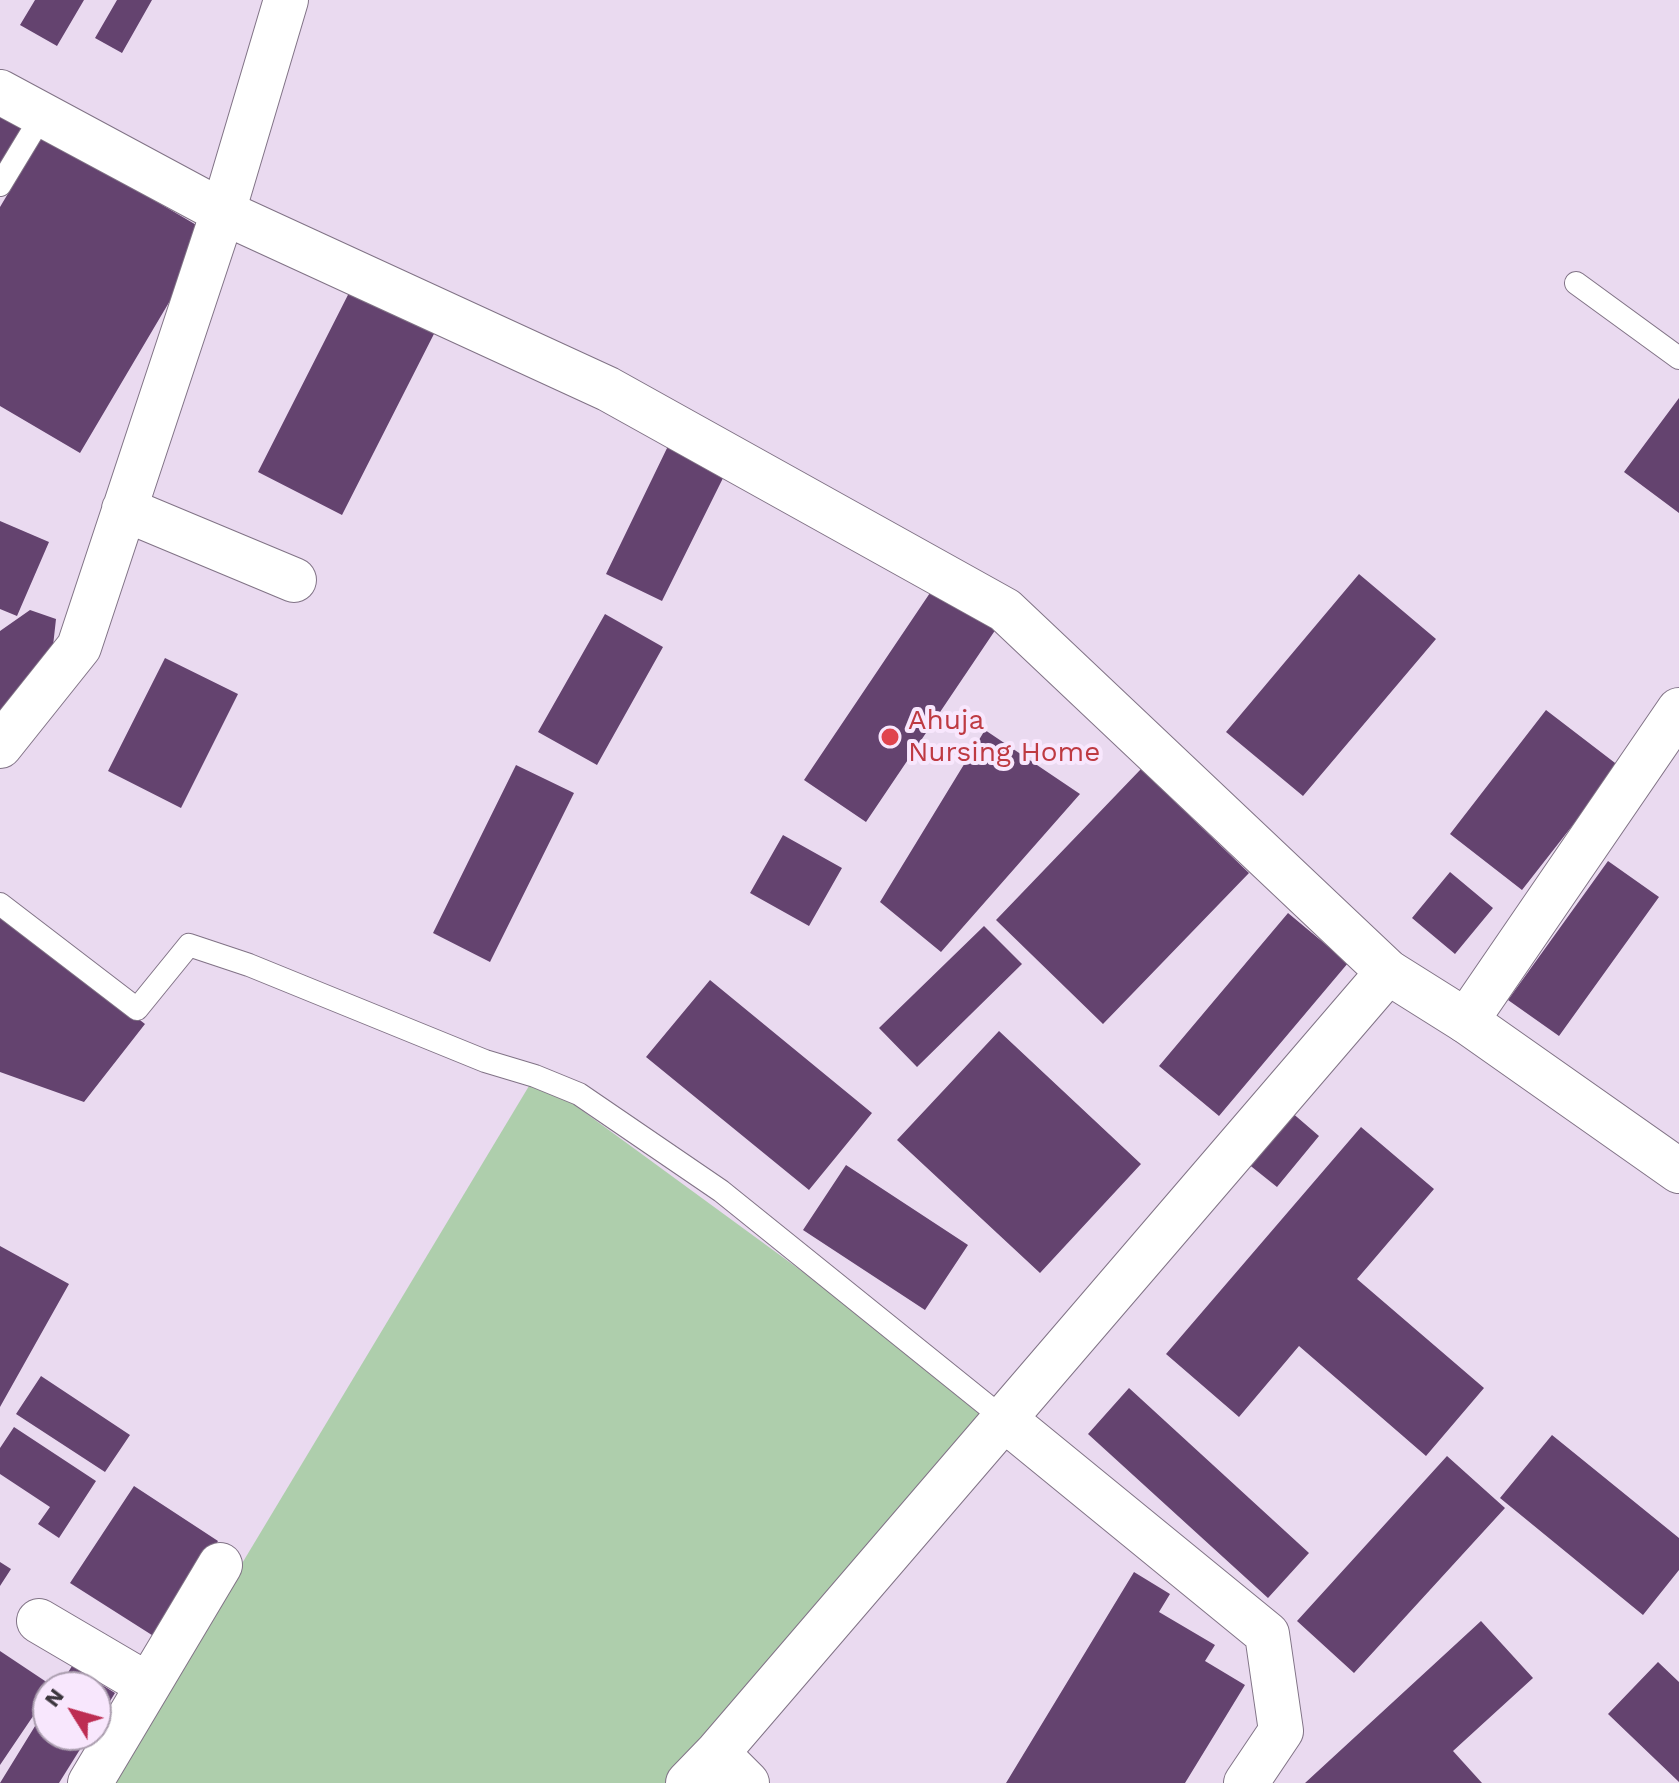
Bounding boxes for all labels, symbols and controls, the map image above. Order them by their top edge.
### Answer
place label: Ahuja Nursing Home [908,704,1100,770]
marker: Ahuja Nursing Home [879,726,901,748]
north arrow [32,1671,112,1751]
text: N [39,1683,69,1711]

